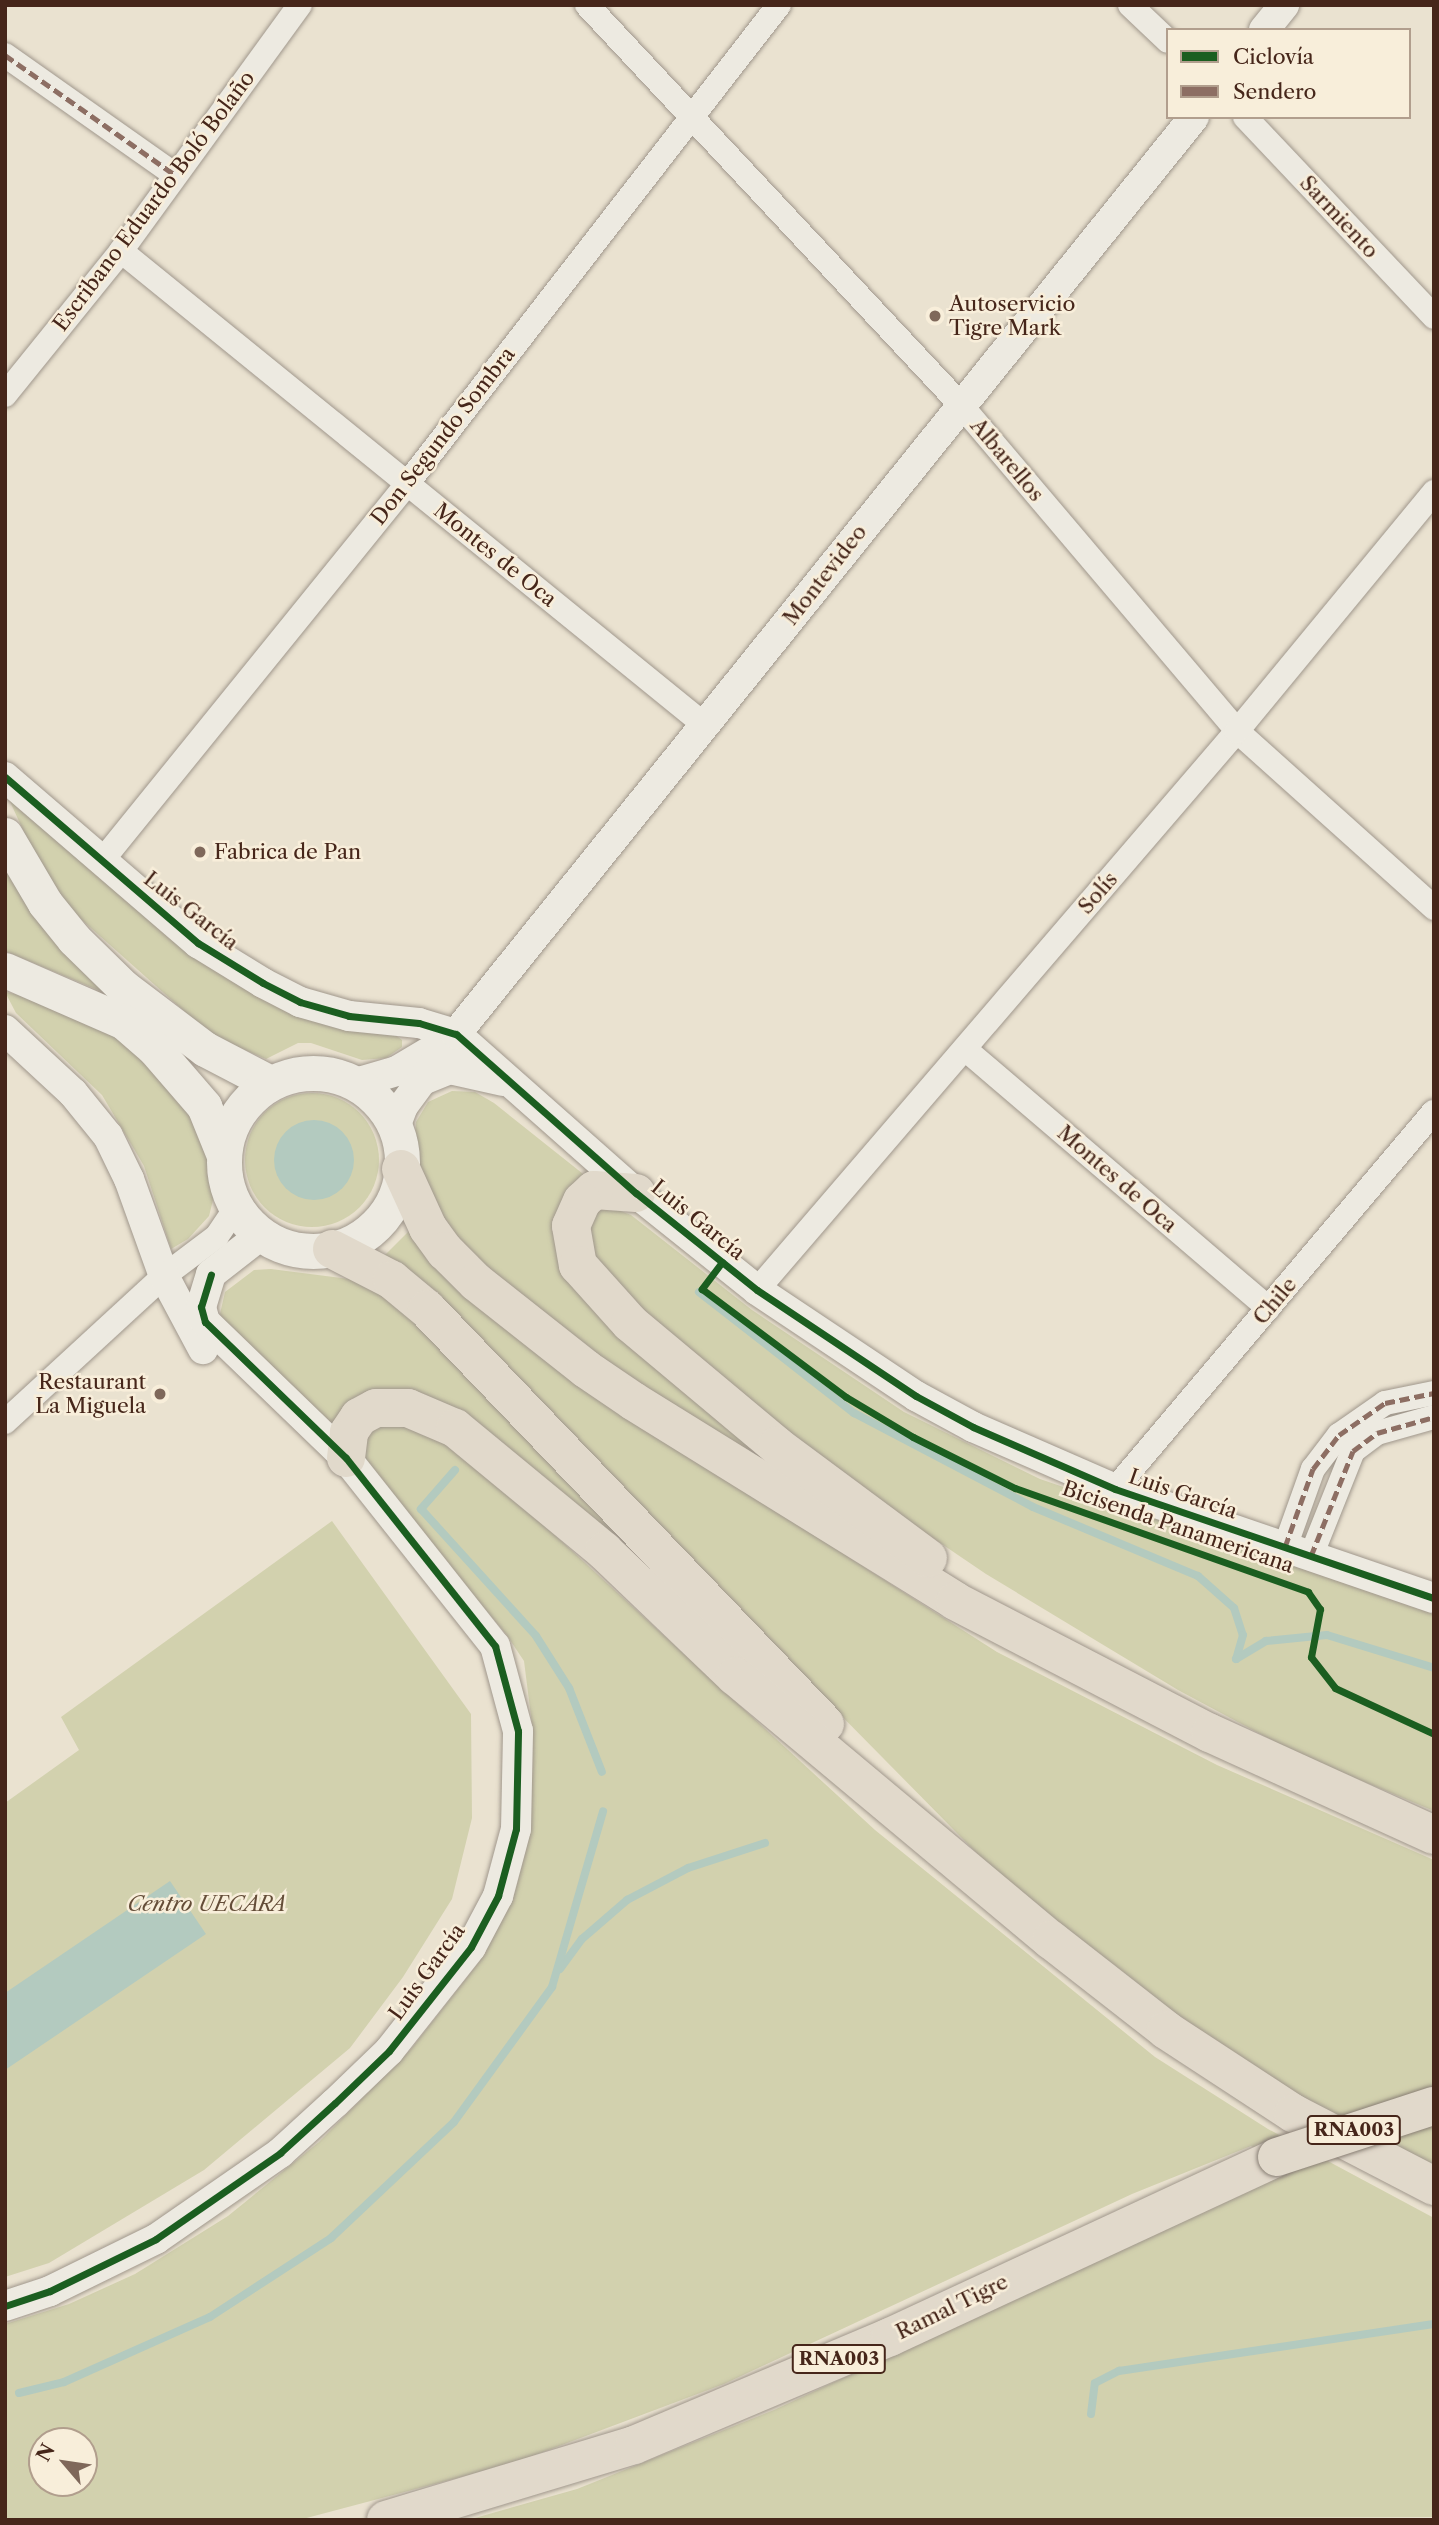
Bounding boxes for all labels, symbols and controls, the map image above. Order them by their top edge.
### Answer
legend [1166,28,1411,119]
text: Ciclovía [1233,44,1314,69]
street label: Escribano Eduardo Boló Bolaño [48,66,260,336]
text: Sendero [1233,79,1317,104]
street label: Sarmiento [1294,171,1384,263]
place label: Autoservicio Tigre Mark [949,291,1075,341]
marker: Autoservicio Tigre Mark [927,308,943,324]
street label: Don Segundo Sombra [366,342,520,530]
street label: Albarellos [965,413,1049,507]
street label: Montes de Oca [429,498,561,612]
street label: Montevideo [778,520,872,630]
place label: Fabrica de Pan [214,839,362,865]
marker: Fabrica de Pan [192,844,208,860]
street label: Luis García [139,866,243,956]
street label: Solís [1073,867,1123,919]
street label: Montes de Oca [1052,1120,1182,1238]
street label: Luis García [646,1175,750,1265]
street label: Chile [1248,1272,1302,1330]
place label: Restaurant La Miguela [35,1369,146,1419]
marker: Restaurant La Miguela [152,1386,168,1402]
street label: Luis García [1126,1464,1240,1524]
street label: Bicisenda Panamericana [1059,1475,1297,1579]
park label: Centro UECARA [127,1891,287,1917]
street label: Luis García [384,1919,470,2025]
road number: RNA003 [1307,2114,1401,2146]
street label: Ramal Tigre [892,2269,1012,2345]
road number: RNA003 [792,2344,886,2374]
north arrow [28,2427,98,2497]
text: N [32,2440,60,2465]

